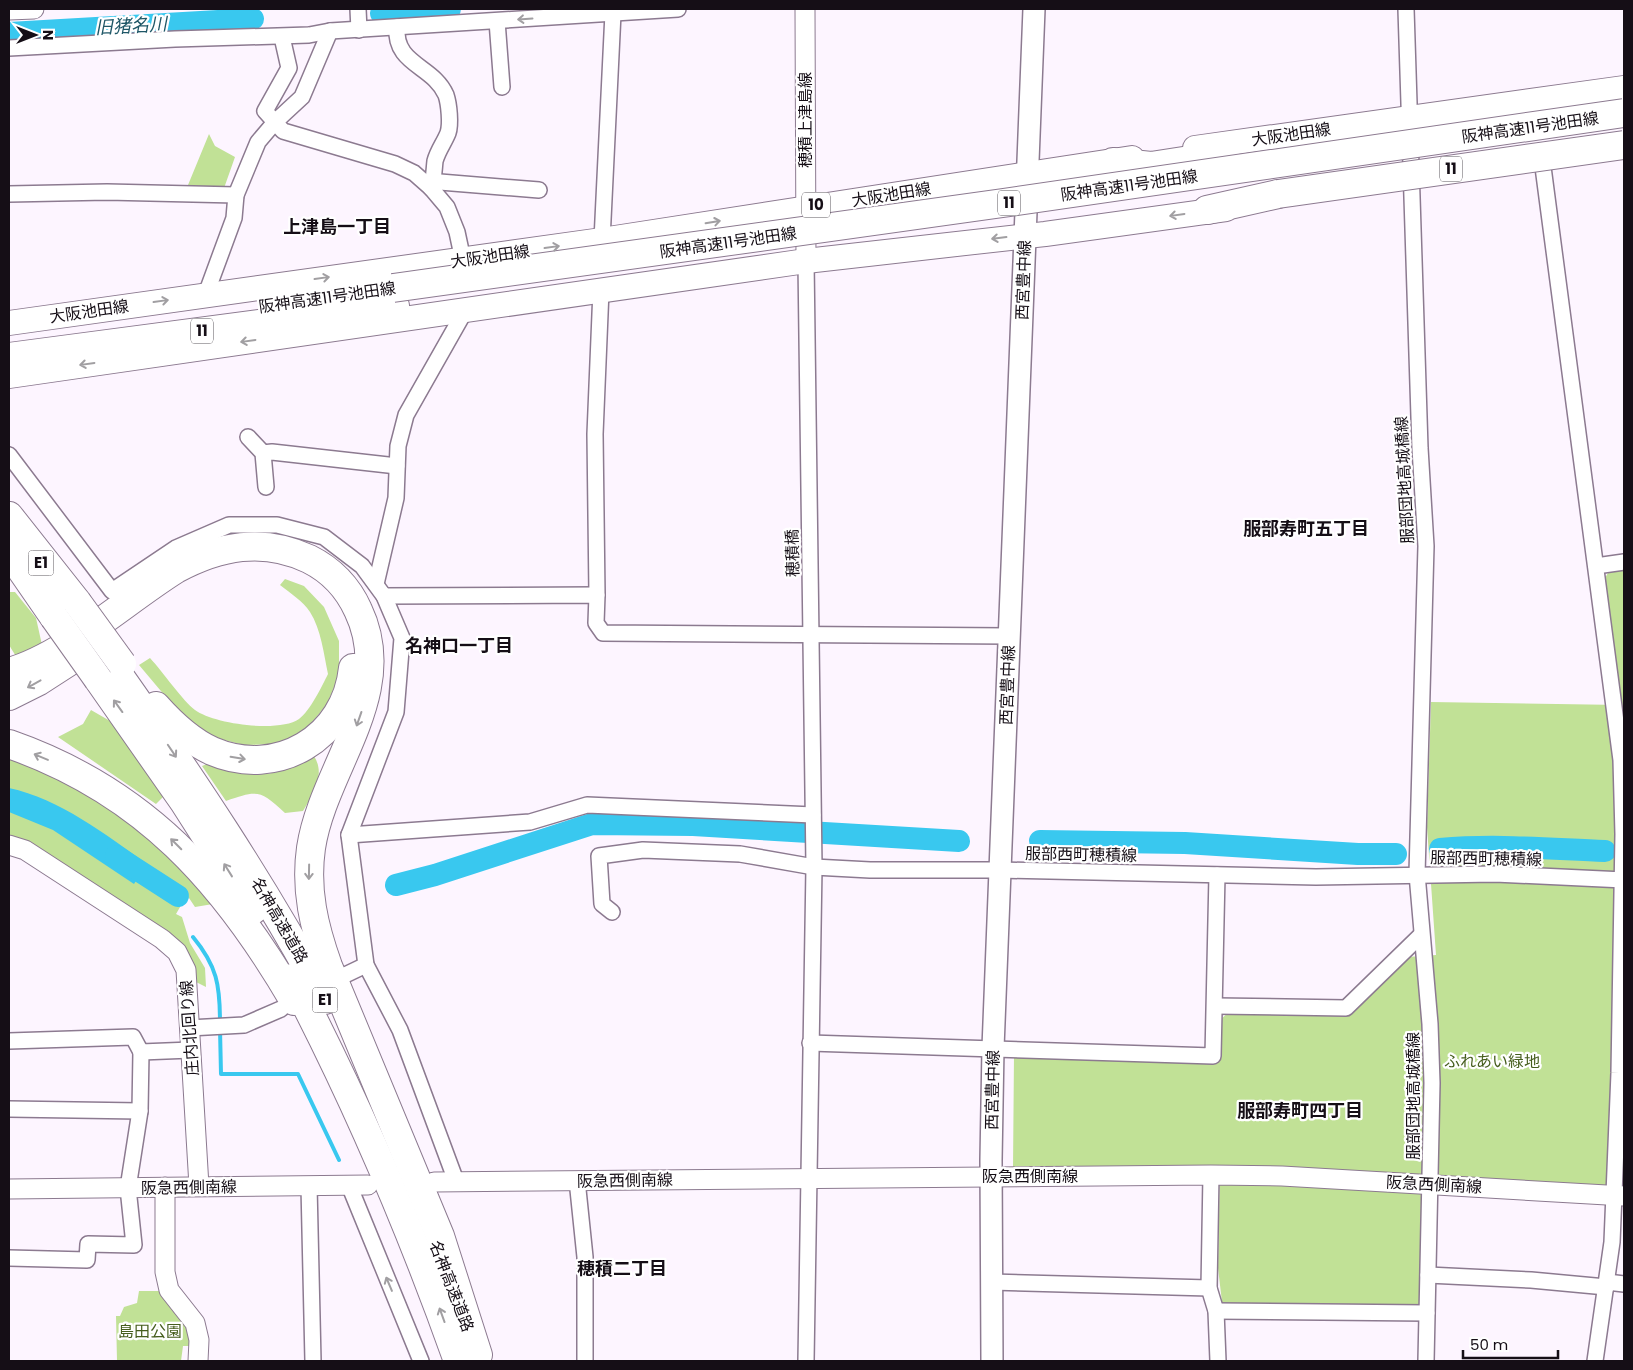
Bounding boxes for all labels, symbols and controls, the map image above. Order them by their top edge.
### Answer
north arrow [10,10,60,60]
water label: 旧猪名川 [94,11,170,40]
one-way arrow [517,14,533,23]
text: N [38,30,58,40]
street label: 穂積上津島線 [794,72,817,168]
street label: 阪神高速11号池田線 [1460,106,1600,149]
street label: 大阪池田線 [1250,118,1332,151]
road number: 11 [1440,156,1462,182]
street label: 阪神高速11号池田線 [1059,164,1199,207]
street label: 大阪池田線 [850,177,932,212]
road number: 11 [998,190,1020,216]
road number: 10 [802,192,830,218]
one-way arrow [1169,210,1185,220]
district label: 上津島一丁目 [283,214,391,239]
one-way arrow [704,216,720,226]
street label: 阪神高速11号池田線 [658,221,798,264]
one-way arrow [991,233,1007,243]
street label: 大阪池田線 [449,240,531,273]
street label: 西宮豊中線 [1011,240,1036,320]
one-way arrow [544,242,560,252]
one-way arrow [314,273,330,283]
street label: 阪神高速11号池田線 [257,276,397,319]
street label: 大阪池田線 [48,295,130,328]
one-way arrow [153,295,169,305]
road number: 11 [191,318,213,344]
one-way arrow [241,336,257,346]
one-way arrow [80,360,96,370]
street label: 服部団地高城橋線 [1390,415,1419,544]
district label: 服部寿町五丁目 [1243,516,1369,541]
street label: 穂積橋 [781,529,804,577]
road number: E1 [28,550,54,576]
district label: 名神口一丁目 [405,633,513,658]
street label: 西宮豊中線 [995,645,1020,725]
one-way arrow [27,679,42,689]
one-way arrow [112,700,123,714]
one-way arrow [353,711,363,727]
one-way arrow [167,744,177,758]
one-way arrow [34,751,49,761]
one-way arrow [230,753,246,763]
one-way arrow [170,838,183,850]
street label: 服部西町穂積線 [1025,842,1137,867]
street label: 服部西町穂積線 [1430,846,1542,871]
one-way arrow [223,863,233,877]
one-way arrow [305,864,314,880]
street label: 名神高速道路 [246,873,314,968]
street label: 庄内北回り線 [175,979,204,1077]
road number: E1 [312,988,338,1012]
street label: 服部団地高城橋線 [1402,1032,1425,1160]
street label: 西宮豊中線 [980,1050,1005,1130]
park label: ふれあい緑地 [1444,1050,1540,1073]
district label: 服部寿町四丁目 [1237,1098,1363,1123]
street label: 阪急西側南線 [982,1165,1078,1188]
street label: 阪急西側南線 [577,1168,673,1193]
street label: 阪急西側南線 [1385,1171,1483,1198]
street label: 阪急西側南線 [141,1175,237,1200]
street label: 名神高速道路 [424,1237,479,1335]
district label: 穂積二丁目 [577,1256,667,1281]
one-way arrow [384,1277,394,1292]
one-way arrow [437,1308,446,1324]
park label: 島田公園 [118,1320,182,1343]
scale bar [1463,1328,1558,1360]
text: 50 m [1470,1334,1508,1355]

